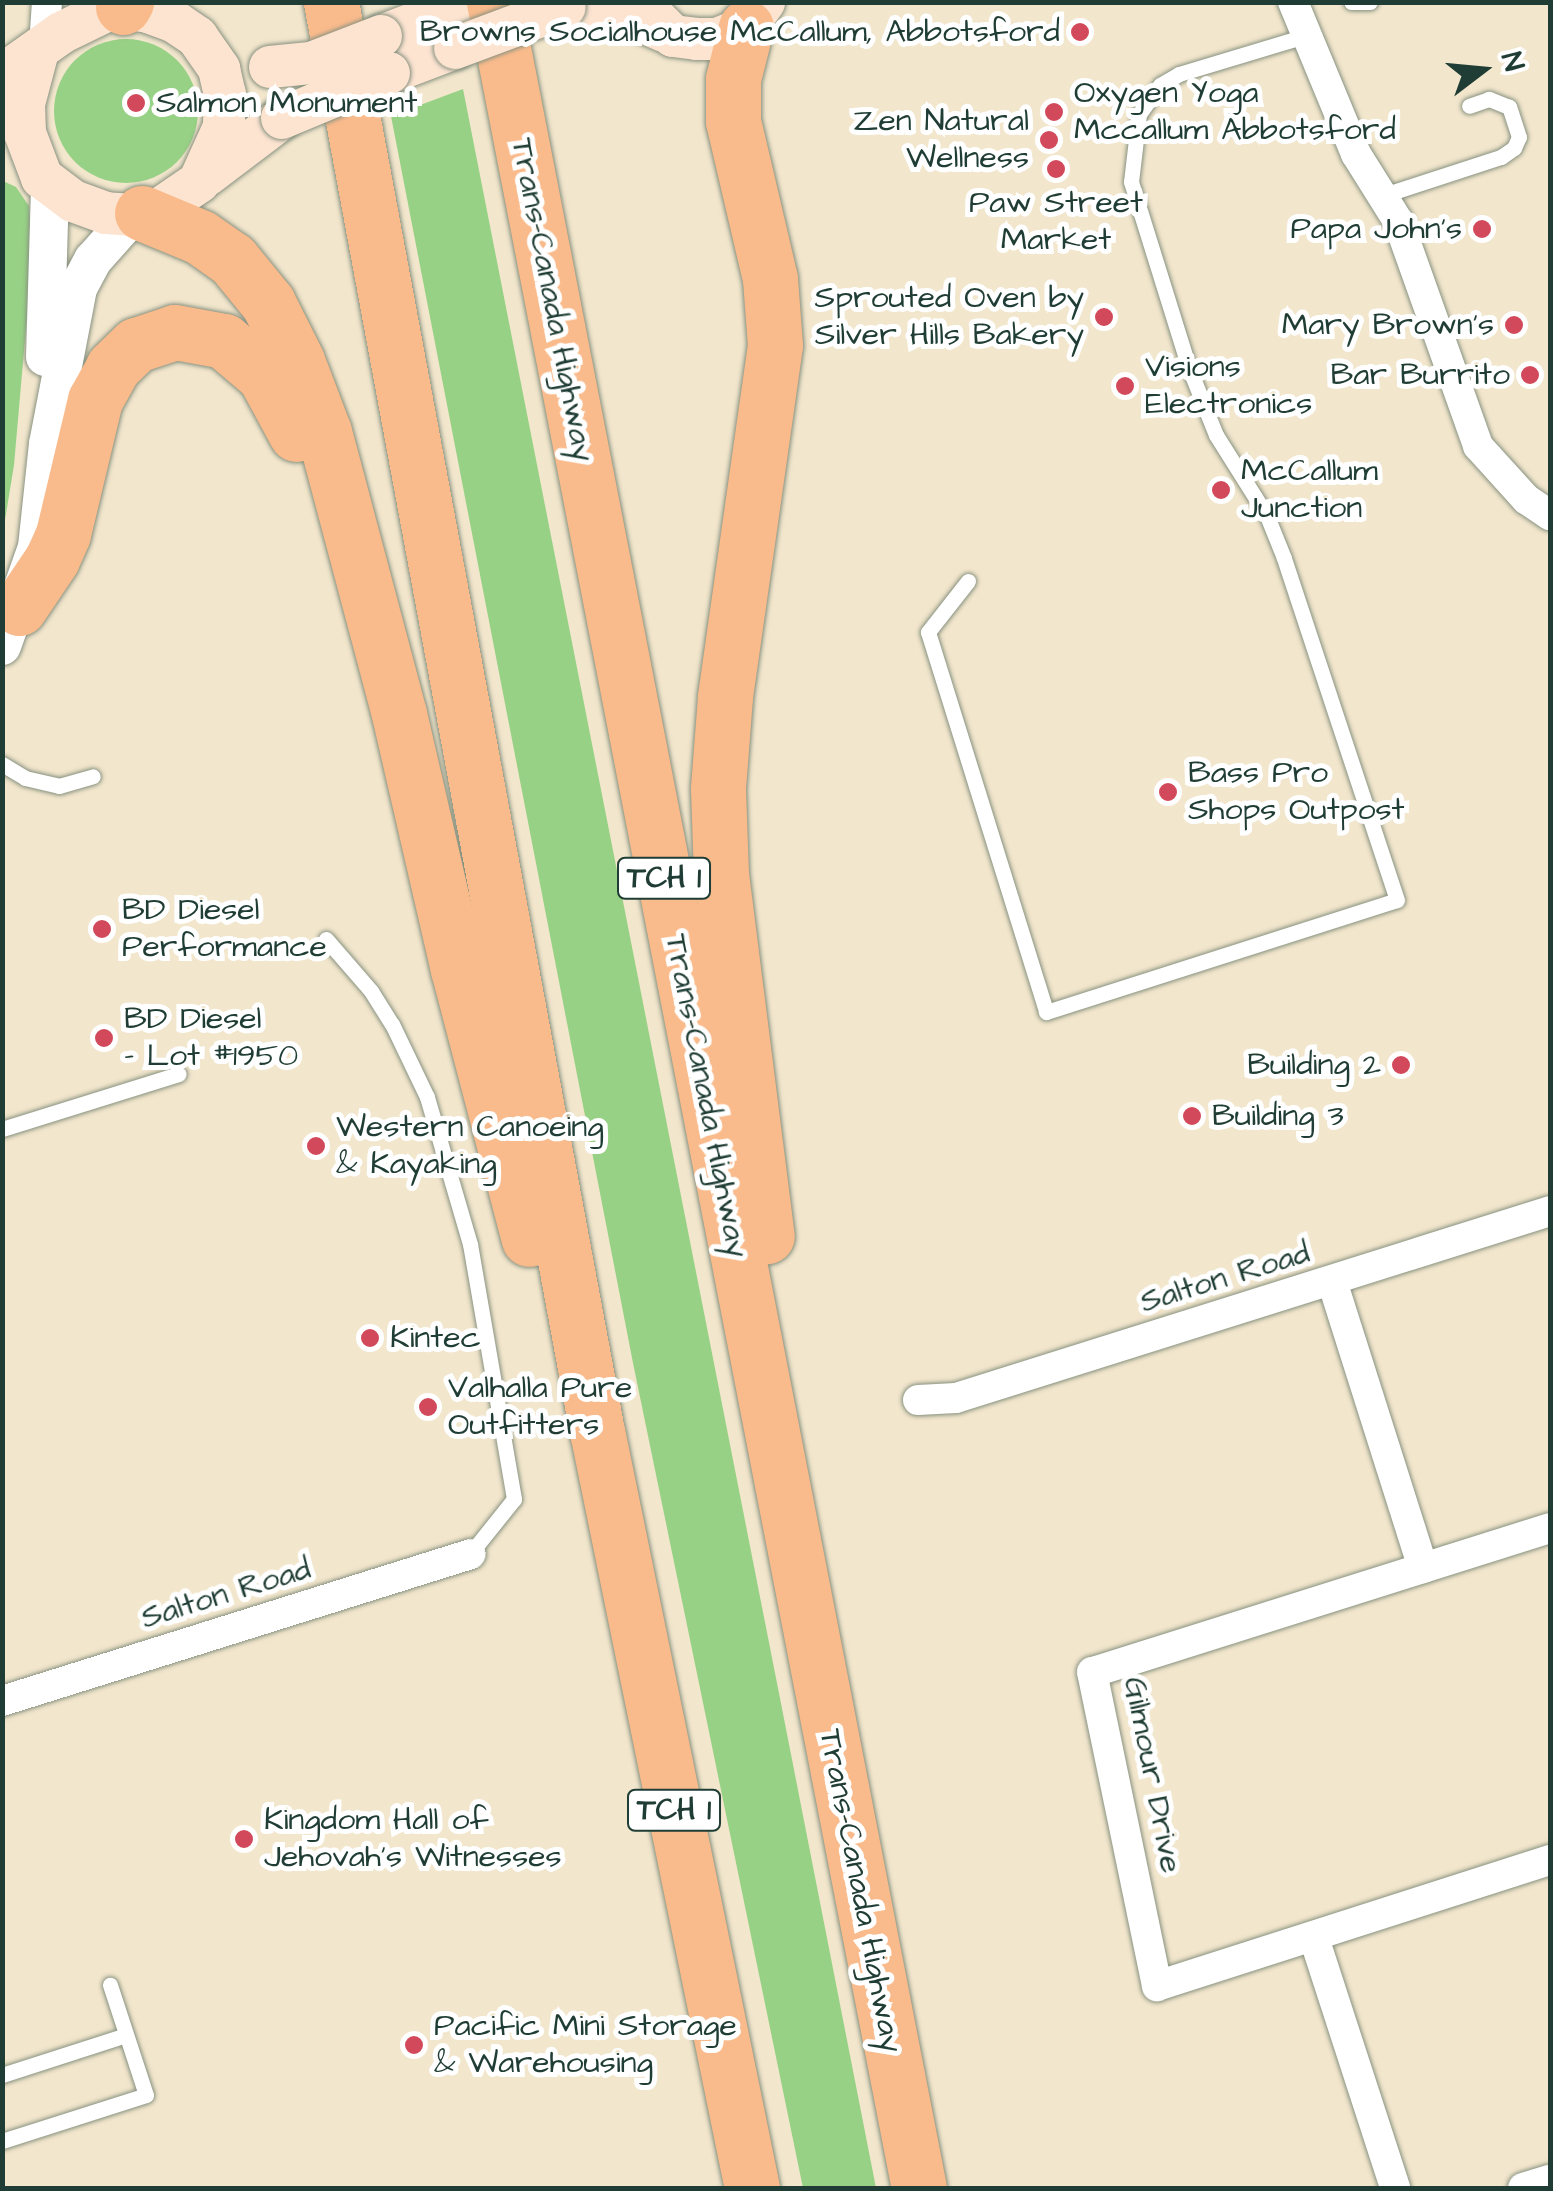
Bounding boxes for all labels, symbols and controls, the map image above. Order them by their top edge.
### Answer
place label: Browns Socialhouse McCallum, Abbotsford [420,13,1060,51]
north arrow [1433,20,1533,120]
marker: Browns Socialhouse McCallum, Abbotsford [1069,21,1091,43]
text: N [1491,48,1533,75]
place label: Oxygen Yoga Mccallum Abbotsford [1074,75,1396,150]
place label: Salmon Monument [156,84,417,122]
marker: Salmon Monument [125,92,147,114]
marker: Oxygen Yoga Mccallum Abbotsford [1043,101,1065,123]
place label: Zen Natural Wellness [853,103,1029,178]
marker: Zen Natural Wellness [1038,129,1060,151]
street label: Trans-Canada Highway [502,135,602,465]
marker: Paw Street Market [1045,158,1067,180]
place label: Paw Street Market [969,185,1143,260]
place label: Papa John's [1290,210,1462,248]
marker: Papa John's [1471,218,1493,240]
place label: Sprouted Oven by Silver Hills Bakery [815,280,1084,355]
marker: Sprouted Oven by Silver Hills Bakery [1093,306,1115,328]
place label: Mary Brown's [1282,306,1494,344]
marker: Mary Brown's [1503,314,1525,336]
place label: Visions Electronics [1145,349,1312,424]
place label: Bar Burrito [1330,356,1510,394]
marker: Bar Burrito [1519,364,1541,386]
marker: Visions Electronics [1114,375,1136,397]
place label: McCallum Junction [1241,453,1378,528]
marker: McCallum Junction [1210,479,1232,501]
place label: Bass Pro Shops Outpost [1188,755,1405,830]
marker: Bass Pro Shops Outpost [1157,781,1179,803]
road number: TCH 1 [616,853,712,903]
place label: BD Diesel Performance [122,892,327,967]
marker: BD Diesel Performance [91,918,113,940]
street label: Trans-Canada Highway [656,931,756,1261]
place label: BD Diesel - Lot #1950 [124,1001,298,1076]
marker: BD Diesel - Lot #1950 [93,1027,115,1049]
place label: Building 2 [1247,1046,1381,1084]
marker: Building 2 [1390,1054,1412,1076]
place label: Building 3 [1212,1097,1344,1135]
marker: Building 3 [1181,1105,1203,1127]
place label: Western Canoeing & Kayaking [336,1109,604,1184]
marker: Western Canoeing & Kayaking [305,1135,327,1157]
street label: Salton Road [1136,1234,1314,1322]
place label: Kintec [390,1319,481,1357]
marker: Kintec [359,1327,381,1349]
place label: Valhalla Pure Outfitters [448,1370,632,1445]
marker: Valhalla Pure Outfitters [417,1396,439,1418]
street label: Salton Road [137,1550,315,1638]
street label: Gilmour Drive [1114,1674,1190,1876]
street label: Trans-Canada Highway [810,1726,910,2056]
road number: TCH 1 [626,1785,722,1835]
place label: Kingdom Hall of Jehovah's Witnesses [264,1802,562,1877]
marker: Kingdom Hall of Jehovah's Witnesses [233,1828,255,1850]
place label: Pacific Mini Storage & Warehousing [434,2008,737,2083]
marker: Pacific Mini Storage & Warehousing [403,2034,425,2056]

